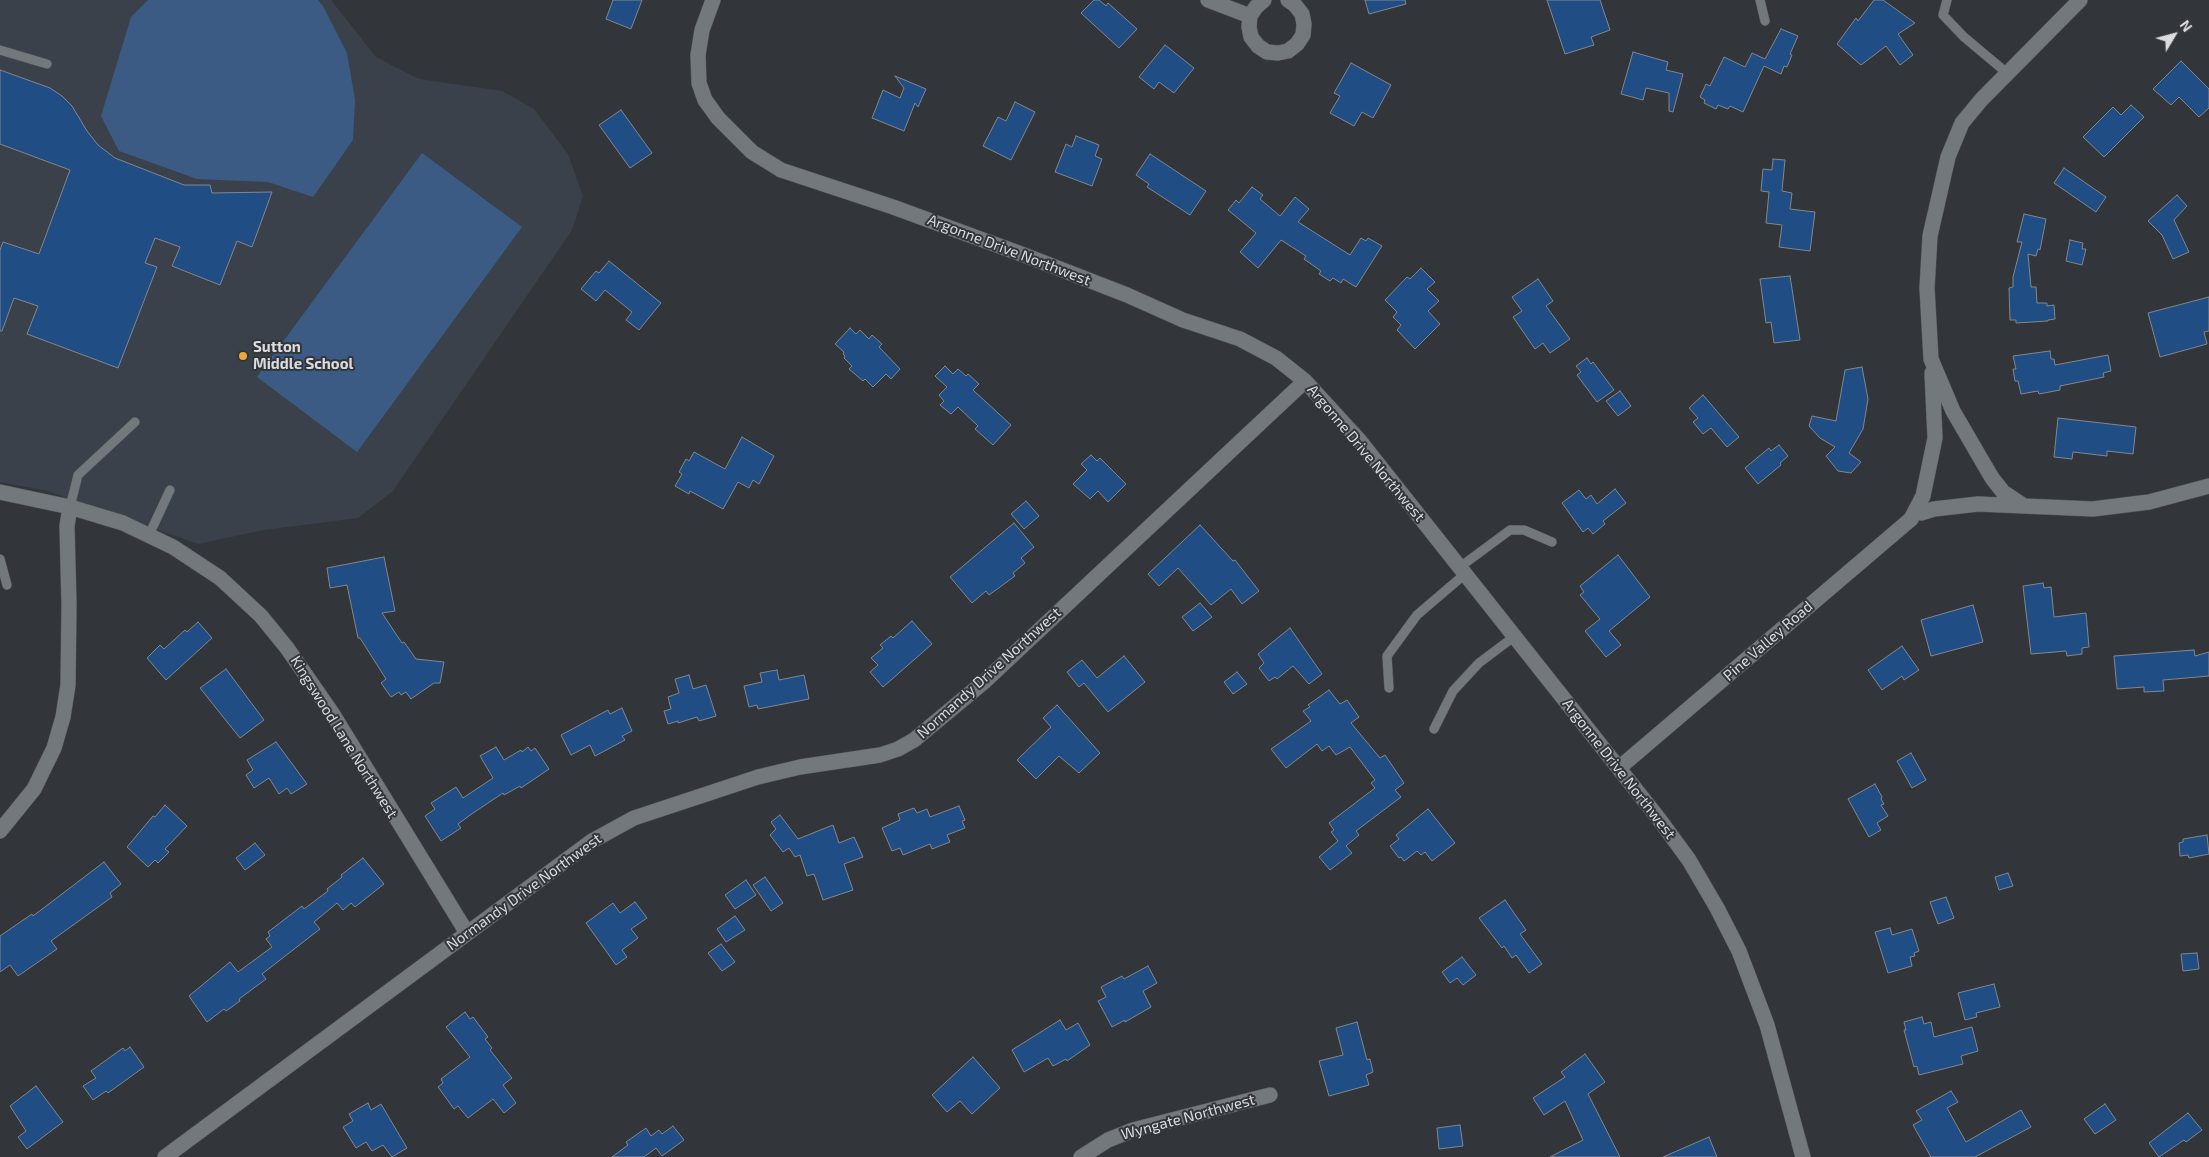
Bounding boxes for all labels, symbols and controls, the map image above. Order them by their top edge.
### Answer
north arrow [2149,10,2199,60]
text: N [2177,17,2196,35]
street label: Argonne Drive Northwest [925,211,1093,289]
place label: Sutton Middle School [253,338,353,373]
marker: Sutton Middle School [237,350,249,362]
street label: Argonne Drive Northwest [1303,381,1429,525]
street label: Pine Valley Road [1720,597,1816,685]
street label: Normandy Drive Northwest [913,604,1065,742]
street label: Kingswood Lane Northwest [287,653,401,821]
street label: Argonne Drive Northwest [1559,695,1679,843]
street label: Normandy Drive Northwest [443,830,605,954]
street label: Wyngate Northwest [1119,1090,1257,1144]

